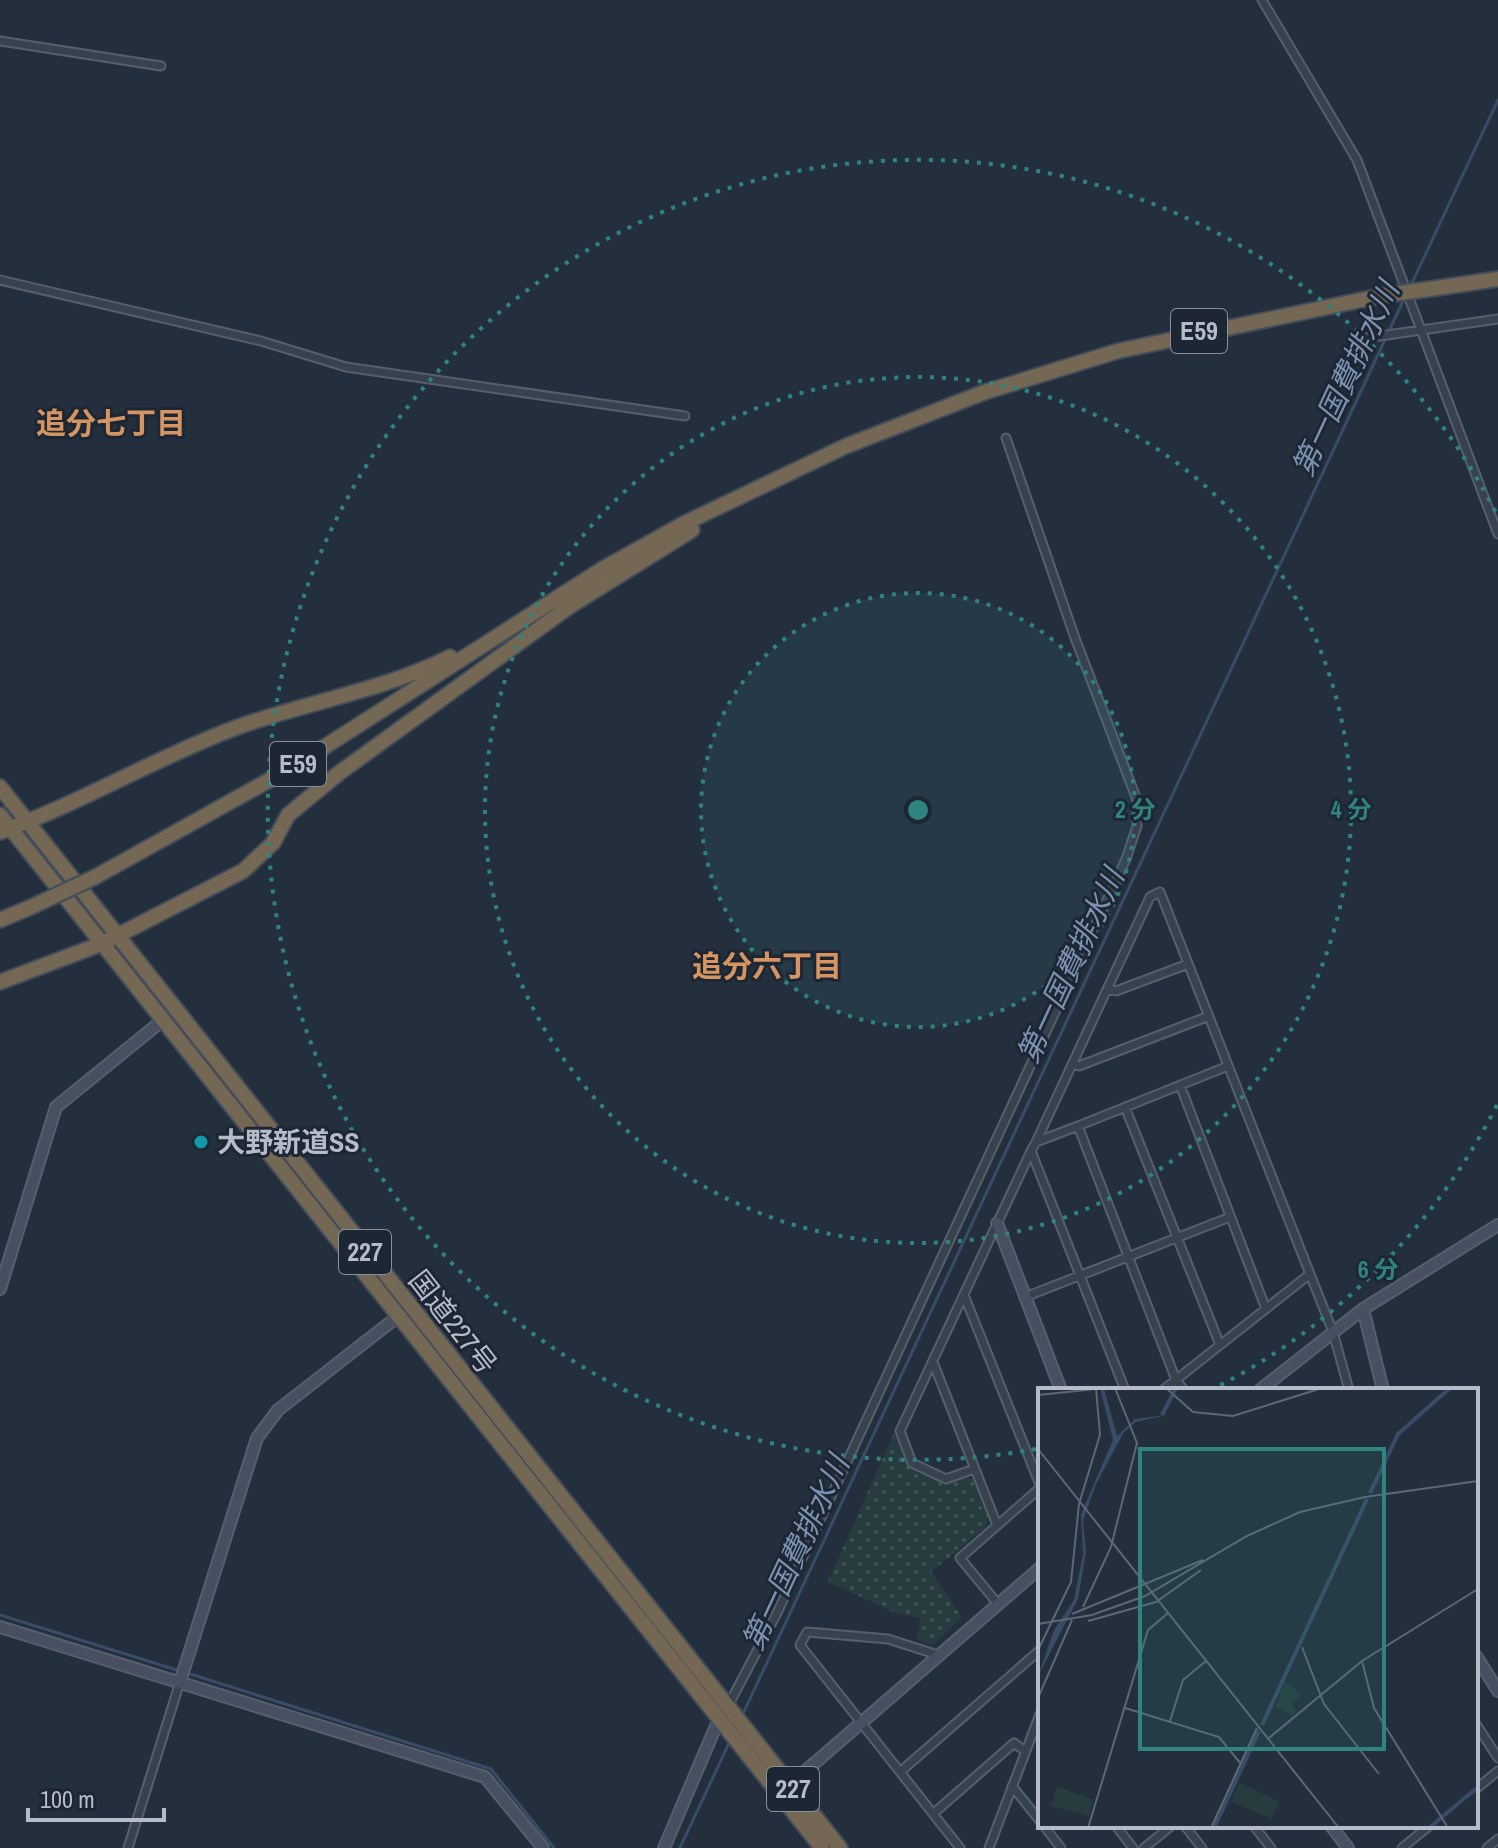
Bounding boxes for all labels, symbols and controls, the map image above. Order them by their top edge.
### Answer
water label: 第一国費排水川 [1283,272,1409,482]
road number: E59 [1171,309,1227,353]
district label: 追分七丁目 [36,403,186,443]
road number: E59 [270,742,326,786]
text: 2 分 [1115,793,1155,825]
text: 4 分 [1331,793,1371,825]
centre of rings [904,796,932,824]
water label: 第一国費排水川 [1008,859,1134,1069]
district label: 追分六丁目 [692,946,842,986]
place label: 大野新道SS [217,1123,360,1161]
marker: 大野新道SS [192,1133,210,1151]
road number: 227 [339,1230,391,1274]
text: 6 分 [1358,1253,1398,1285]
street label: 国道227号 [400,1262,506,1382]
inset map [1038,1388,1478,1828]
water label: 第一国費排水川 [733,1446,859,1656]
road number: 227 [767,1767,819,1811]
scale bar [28,1772,164,1822]
text: 100 m [40,1783,95,1815]

